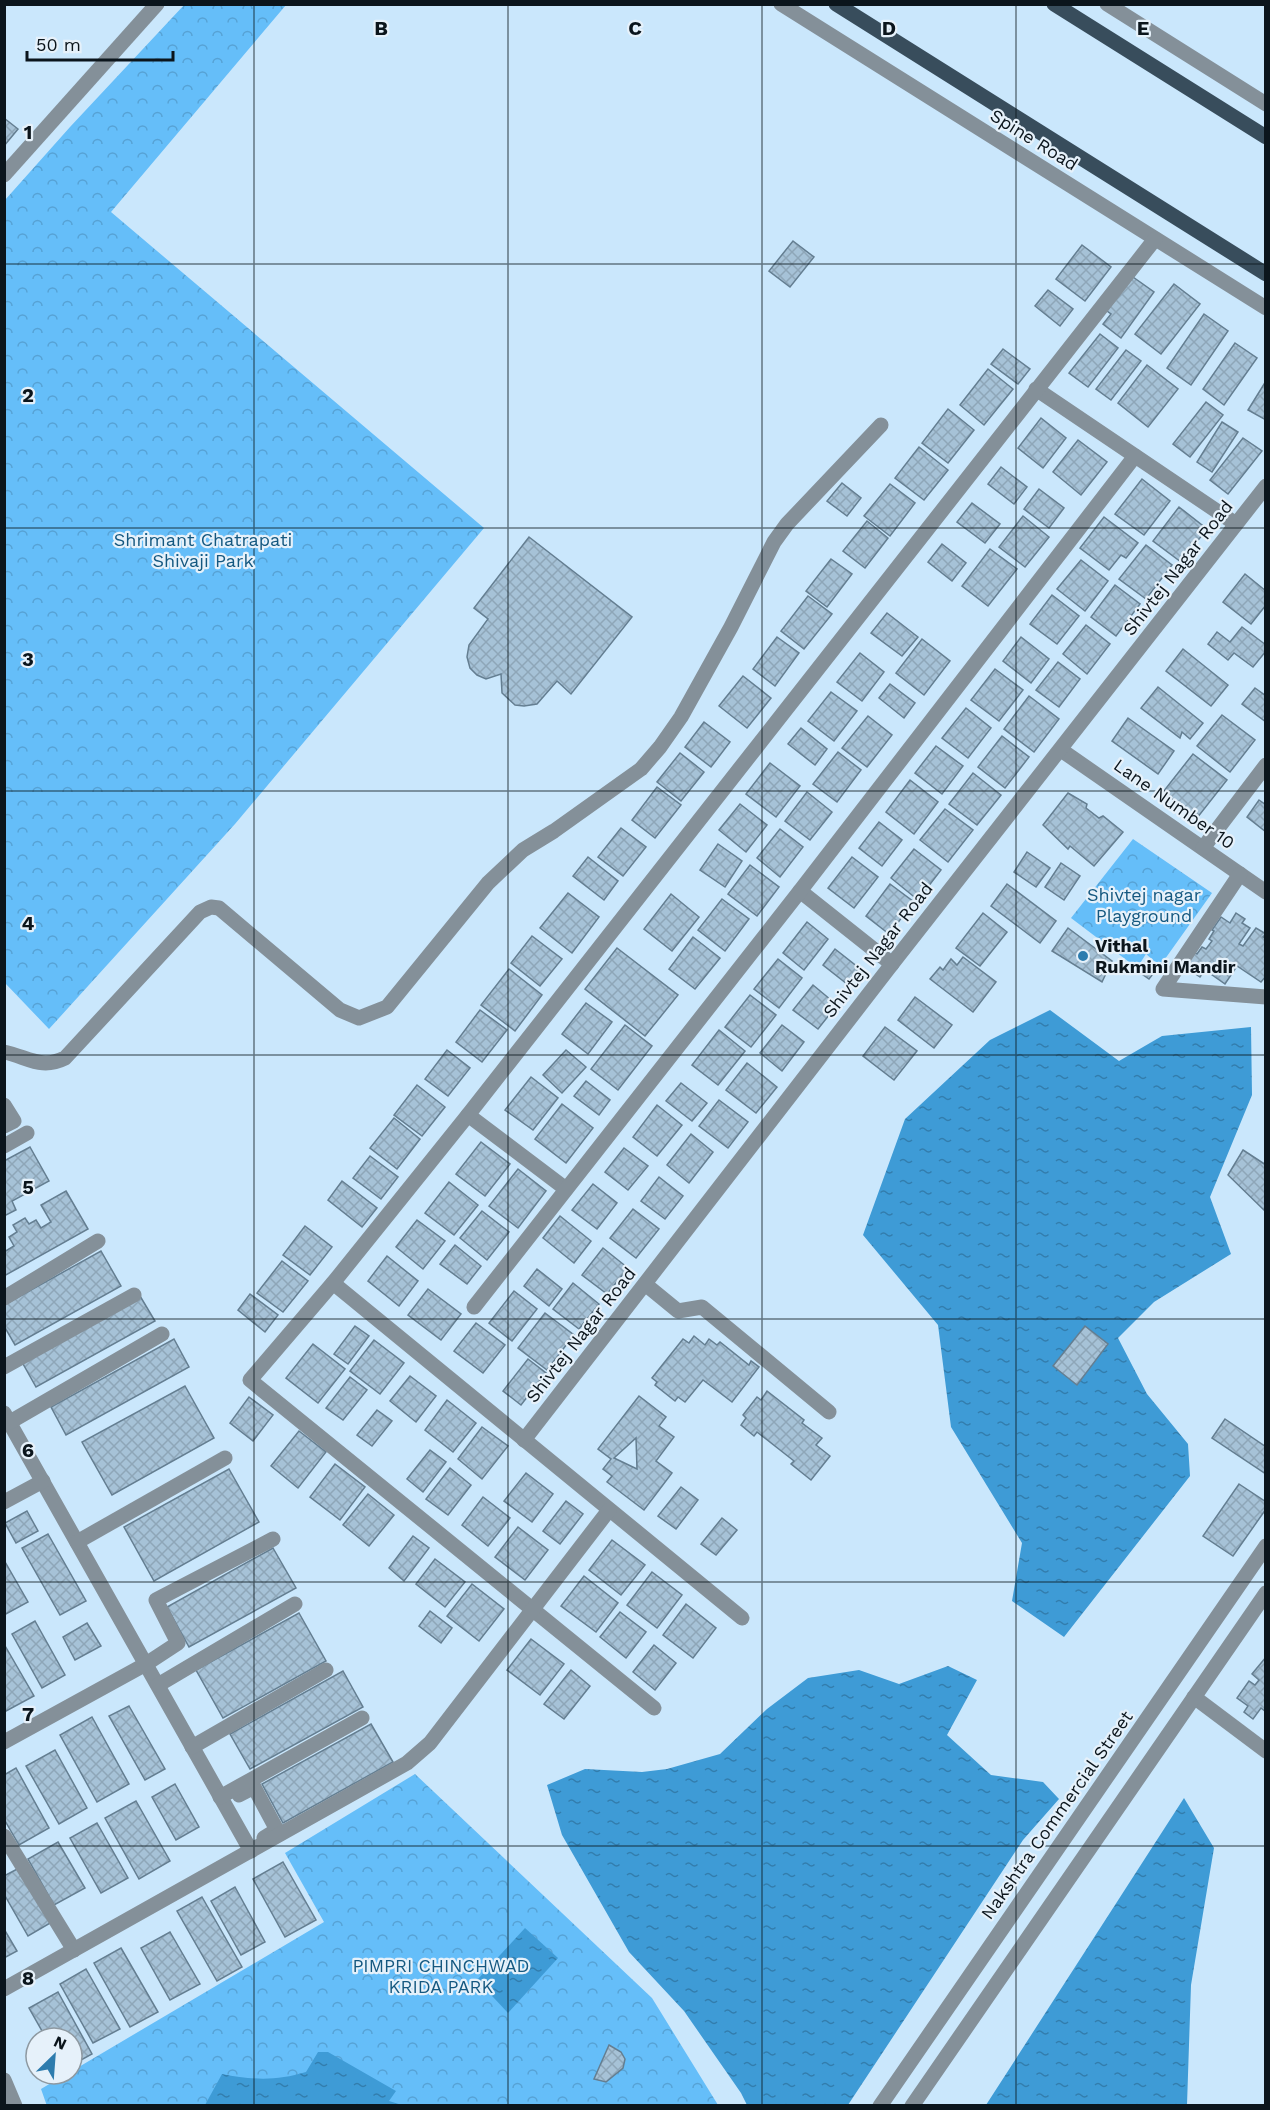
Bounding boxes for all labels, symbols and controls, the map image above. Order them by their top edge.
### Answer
text: B [374,16,388,40]
text: C [628,16,642,40]
text: D [882,16,896,40]
text: E [1137,16,1149,40]
scale bar [27,24,172,62]
text: 50 m [36,34,81,55]
street label: Spine Road [987,104,1082,175]
text: 1 [24,120,32,144]
text: 2 [22,383,34,407]
street label: Shivtej Nagar Road [1118,496,1237,639]
park label: Shrimant Chatrapati Shivaji Park [114,529,292,571]
text: 3 [22,647,34,671]
street label: Lane Number 10 [1110,754,1239,853]
street label: Shivtej Nagar Road [818,878,937,1021]
park label: Shivtej nagar Playground [1087,884,1201,926]
text: 4 [22,911,35,935]
place label: Vithal Rukmini Mandir [1095,935,1236,977]
marker: Vithal Rukmini Mandir [1076,949,1090,963]
text: 5 [22,1175,34,1199]
street label: Shivtej Nagar Road [521,1263,640,1406]
text: 6 [22,1438,34,1462]
text: 7 [22,1702,34,1726]
street label: Nakshtra Commercial Street [976,1706,1137,1923]
park label: PIMPRI CHINCHWAD KRIDA PARK [352,1955,530,1997]
text: 8 [22,1966,34,1990]
north arrow [24,2026,84,2086]
text: N [51,2032,70,2054]

